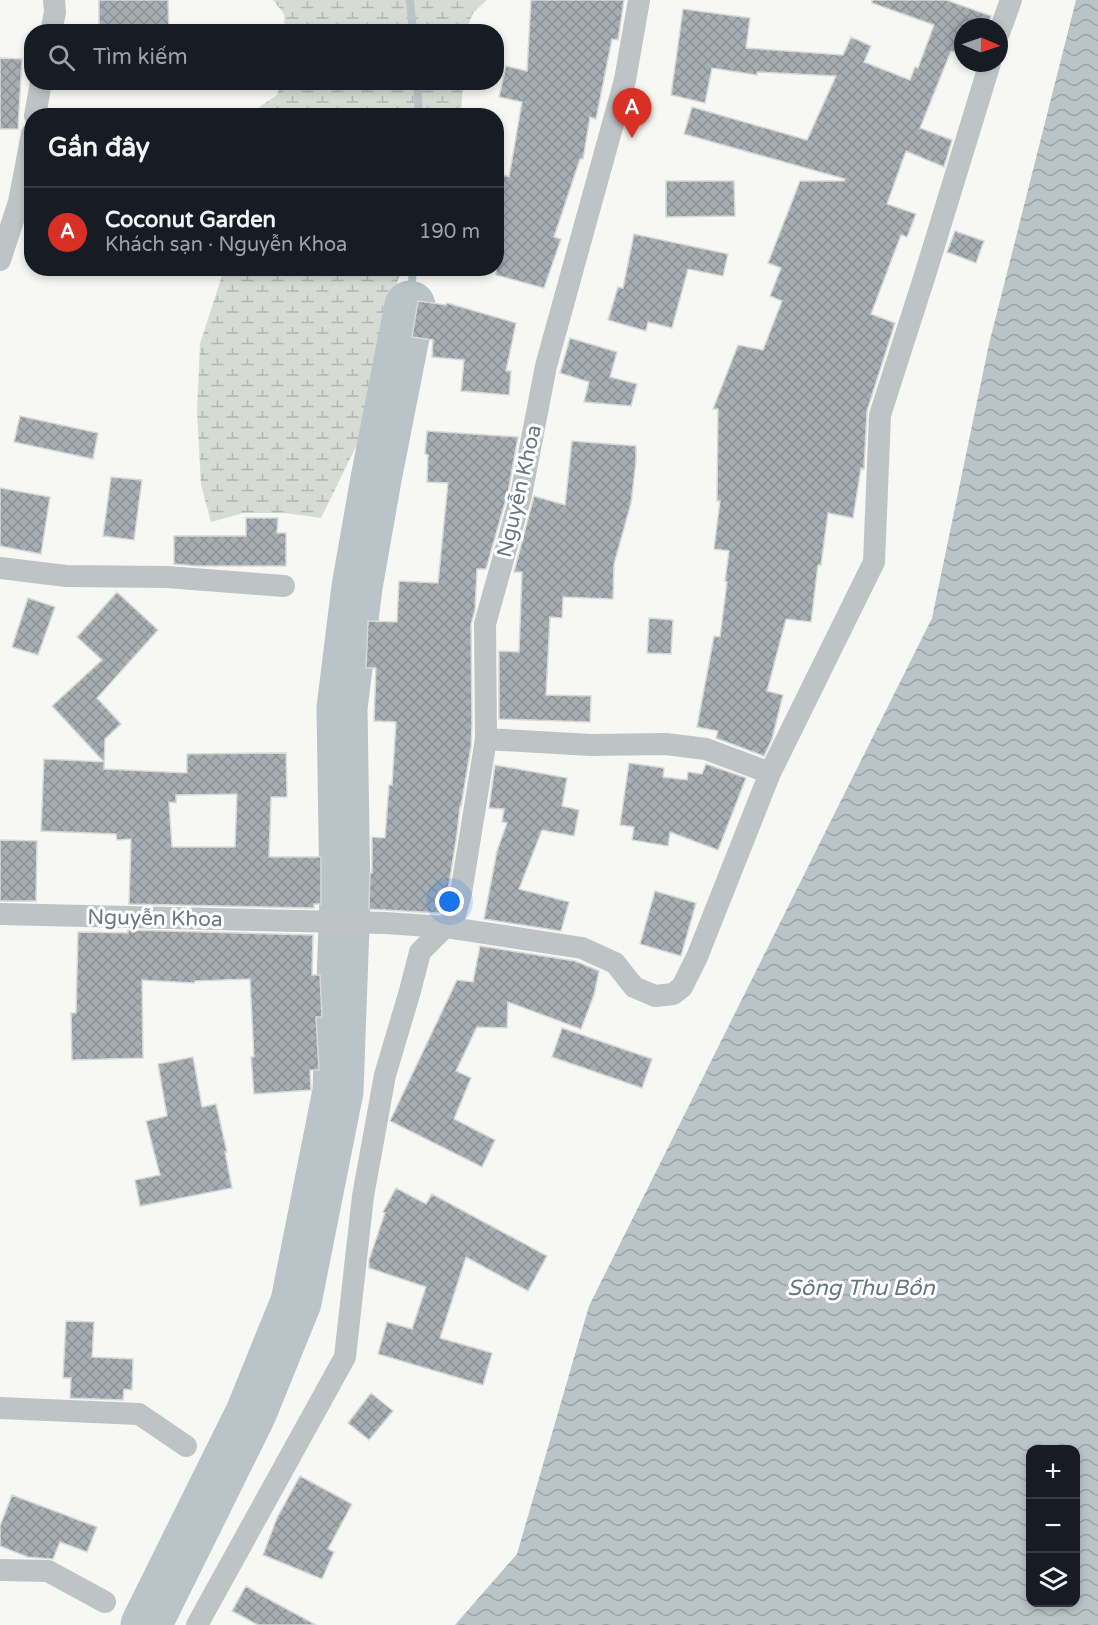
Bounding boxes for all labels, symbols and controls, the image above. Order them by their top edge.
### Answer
north arrow [954,18,1008,72]
search box [24,24,504,90]
icon: search [45,41,78,74]
text: Tìm kiếm [93,44,188,70]
pin: A [612,88,652,138]
text: Gần đây [48,132,150,163]
text: Coconut Garden [105,207,276,233]
text: A [60,220,75,244]
text: 190 m [419,220,480,244]
text: Khách sạn · Nguyễn Khoa [105,233,347,257]
street label: Nguyễn Khoa [492,422,547,560]
your location [435,887,464,916]
street label: Nguyễn Khoa [87,905,223,932]
water label: Sông Thu Bồn [787,1275,935,1301]
map controls [1026,1445,1080,1607]
button: + [1026,1445,1080,1499]
button: − [1026,1499,1080,1553]
button: layers [1026,1553,1080,1607]

